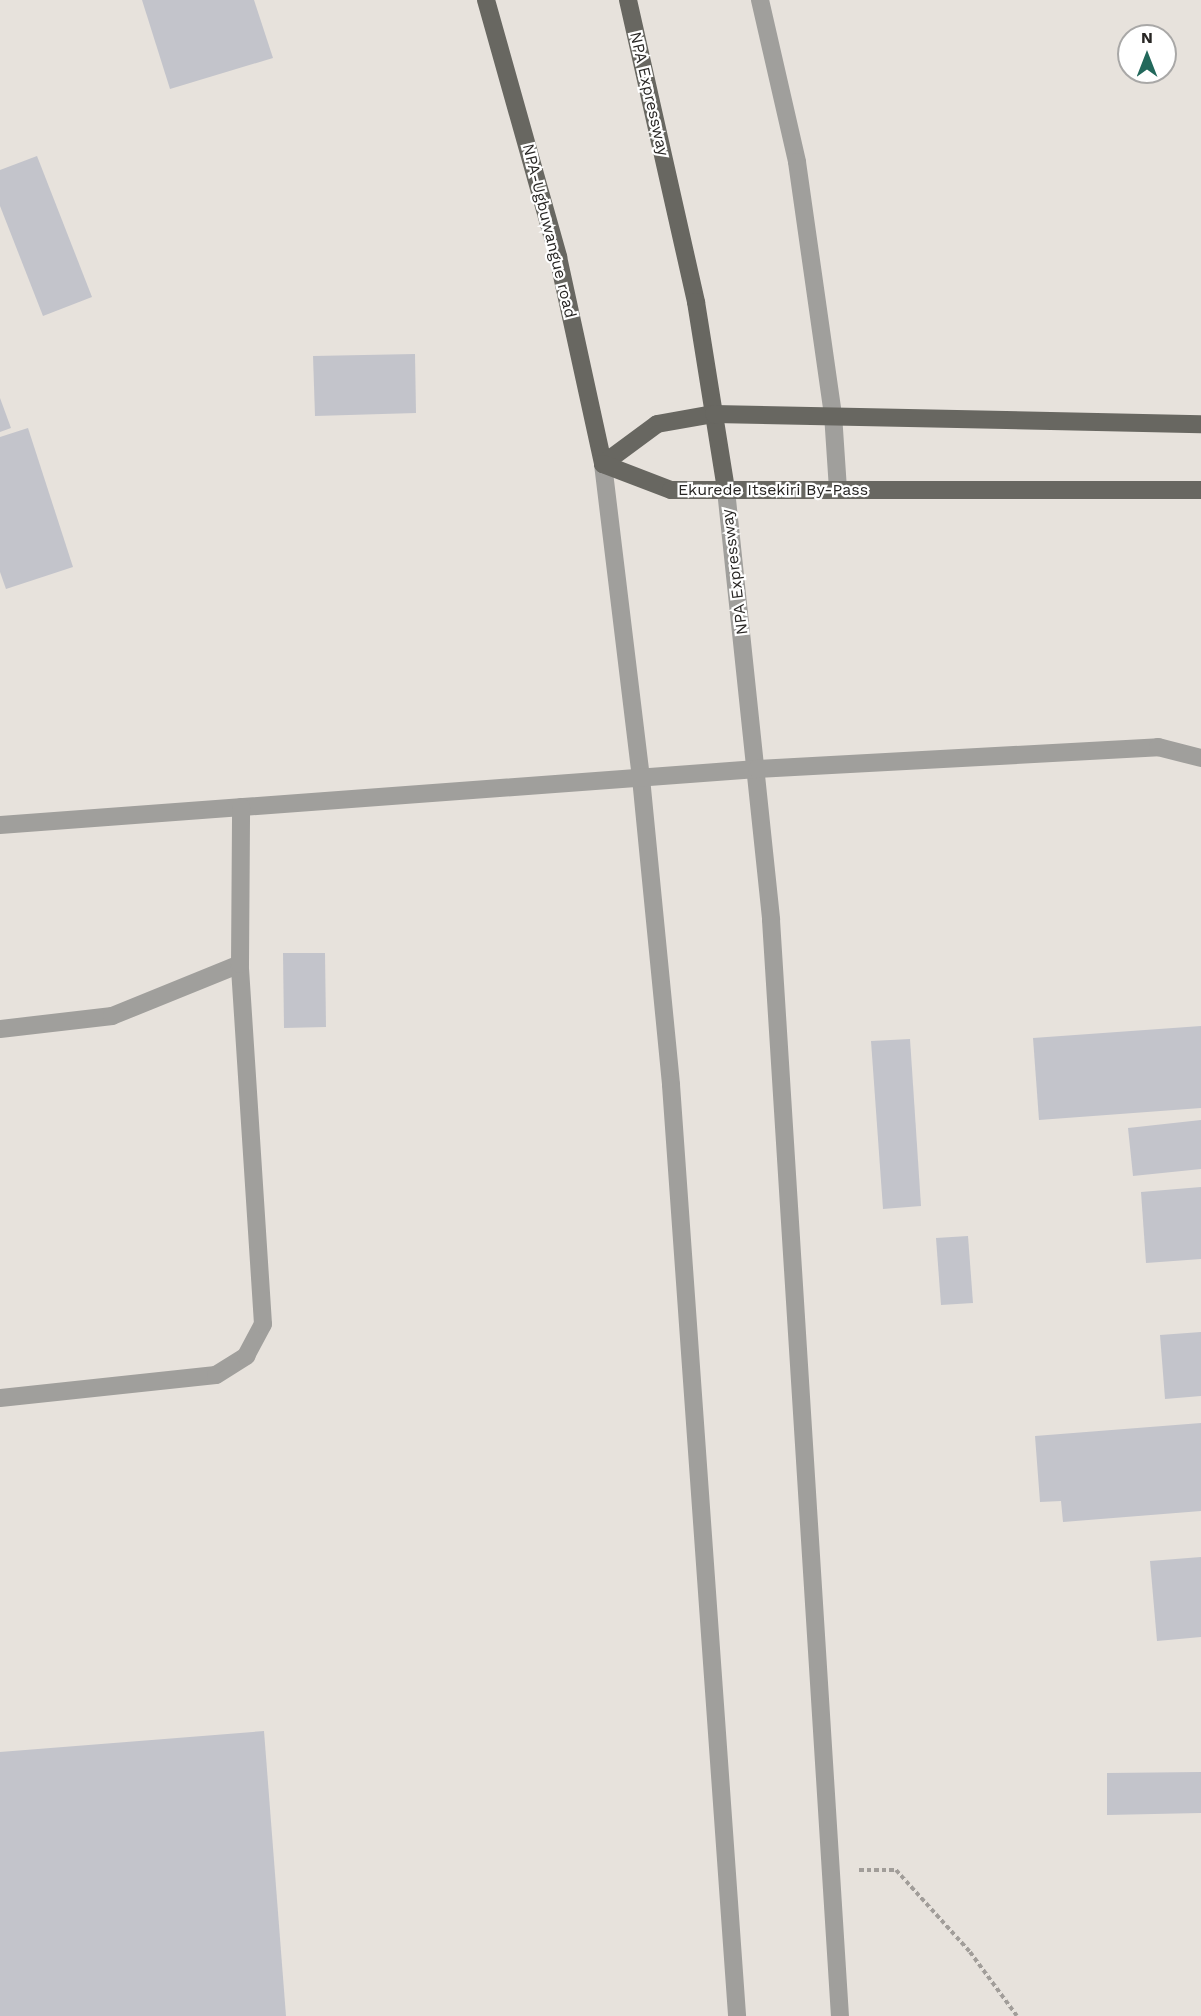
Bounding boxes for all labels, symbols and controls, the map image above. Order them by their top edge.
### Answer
north arrow [1117,24,1177,84]
text: N [1141,28,1153,47]
street label: NPA Expressway [625,30,673,158]
street label: NPA-Ugbuwangue road [518,142,580,320]
street label: Ekurede Itsekiri By-Pass [678,480,868,500]
street label: NPA Expressway [718,508,752,636]

